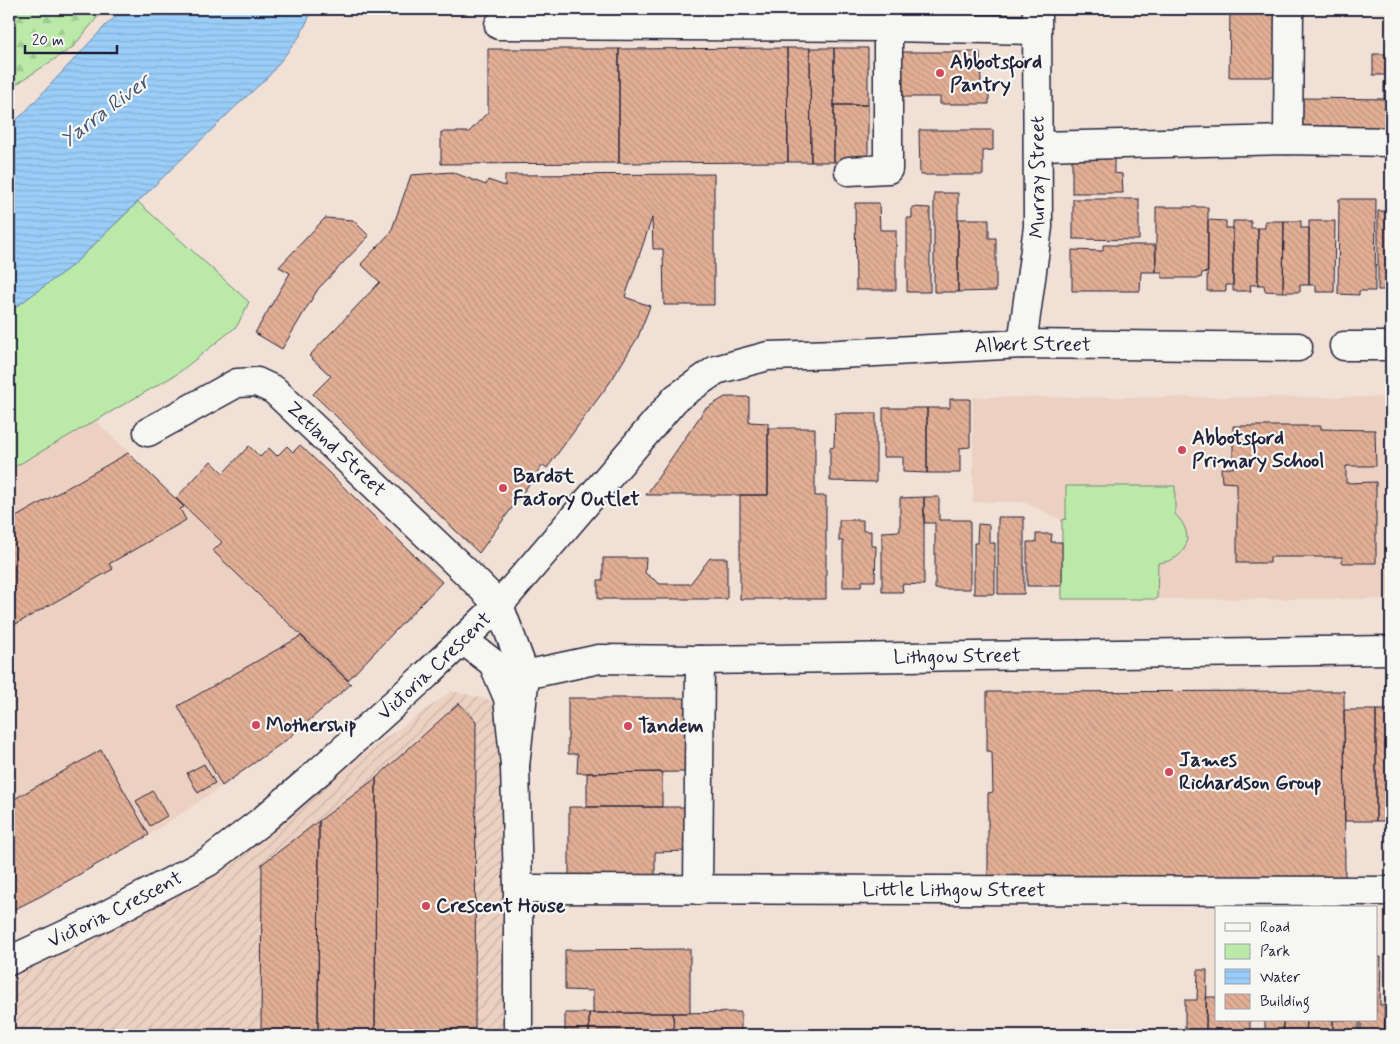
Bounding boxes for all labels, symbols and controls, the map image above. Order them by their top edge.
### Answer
scale bar [25,22,118,54]
text: 20 m [32,31,64,51]
place label: Abbotsford Pantry [950,49,1042,99]
water label: Yarra River [54,66,158,154]
marker: Abbotsford Pantry [934,67,946,79]
street label: Murray Street [1023,116,1052,240]
street label: Albert Street [974,330,1092,360]
street label: Zetland Street [280,395,392,503]
place label: Abbotsford Primary School [1192,425,1324,475]
marker: Abbotsford Primary School [1176,444,1188,456]
place label: Bardōt Factory Outlet [513,463,640,513]
marker: Bardōt Factory Outlet [497,482,509,494]
street label: Victoria Crescent [371,606,497,726]
street label: Lithgow Street [893,642,1021,671]
place label: Mothership [266,712,356,739]
place label: Tandem [638,713,704,740]
marker: Mothership [250,719,262,731]
marker: Tandem [622,720,634,732]
place label: James Richardson Group [1179,747,1322,797]
marker: James Richardson Group [1163,766,1175,778]
street label: Victoria Crescent [43,864,187,955]
street label: Little Lithgow Street [862,876,1046,904]
place label: Crescent House [436,893,566,920]
marker: Crescent House [420,900,432,912]
legend [1215,906,1378,1022]
text: Road [1260,918,1290,938]
text: Park [1260,942,1290,962]
text: Water [1260,968,1300,988]
text: Building [1260,992,1310,1013]

